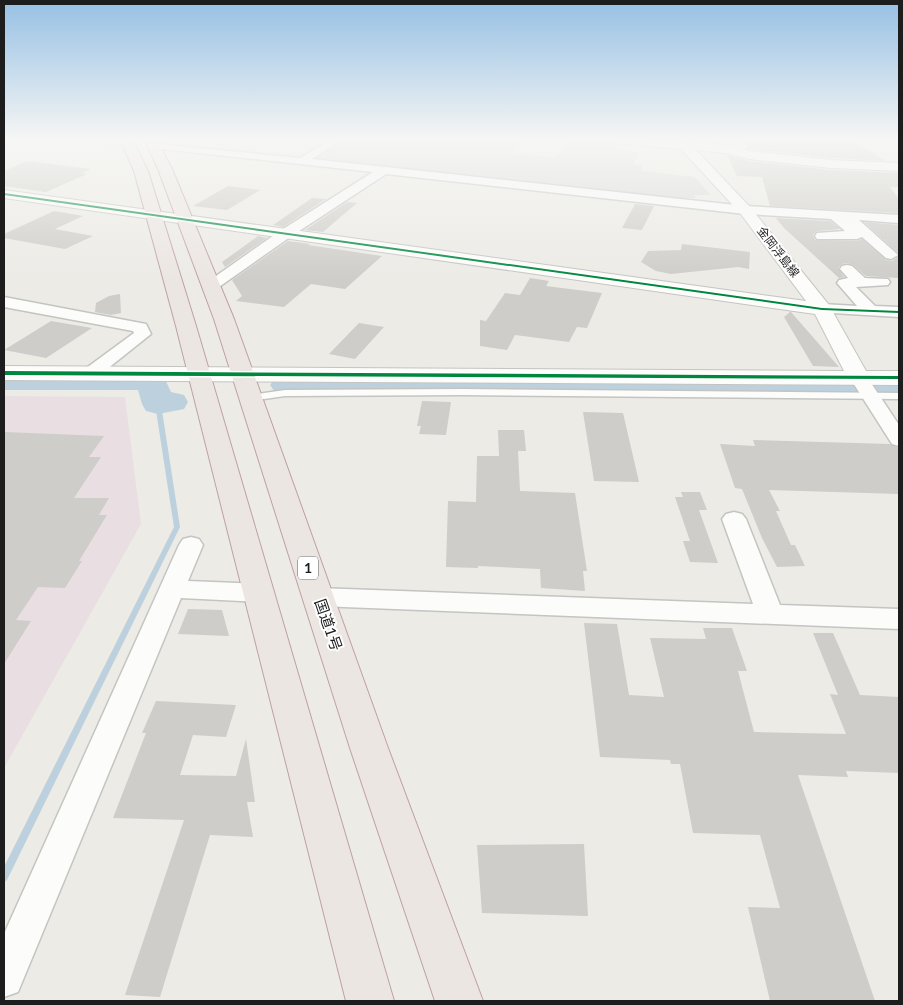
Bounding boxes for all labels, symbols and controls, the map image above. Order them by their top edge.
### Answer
street label: 金岡浮島線 [754,223,803,280]
road number: 1 [298,556,318,580]
street label: 国道1号 [312,596,346,653]

